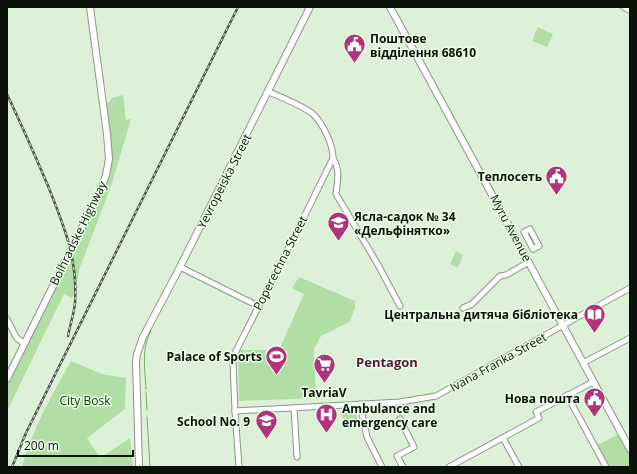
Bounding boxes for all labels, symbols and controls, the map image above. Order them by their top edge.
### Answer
place label: Поштове відділення 68610 [370,30,476,61]
public building icon: Поштове відділення 68610 [341,32,367,65]
street label: Yevropeiska Street [193,131,255,231]
public building icon: Теплосеть [544,163,570,196]
place label: Теплосеть [478,168,542,185]
street label: Bolhradske Highway [45,177,111,288]
street label: Myru Avenue [486,191,536,265]
place label: Ясла-садок № 34 «Дельфінятко» [353,208,456,239]
school or university icon: Ясла-садок № 34 «Дельфінятко» [326,210,352,243]
street label: Poperechna Street [249,213,311,313]
library icon: Центральна дитяча бібліотека [581,301,607,334]
place label: Центральна дитяча бібліотека [384,306,578,323]
street label: Ivana Franka Street [447,328,549,396]
sports icon: Palace of Sports [264,343,290,376]
place label: Palace of Sports [166,348,262,365]
supermarket icon: TavriaV [311,352,337,385]
district label: Pentagon [356,353,418,371]
place label: TavriaV [301,384,347,401]
public building icon: Нова пошта [582,385,608,418]
place label: Нова пошта [505,390,580,407]
park label: City Bosk [60,392,111,409]
place label: Ambulance and emergency care [342,400,437,431]
hospital icon: Ambulance and emergency care [313,402,339,435]
school or university icon: School No. 9 [253,408,279,441]
place label: School No. 9 [177,413,250,430]
scale bar [18,432,133,458]
text: 200 m [24,437,59,454]

